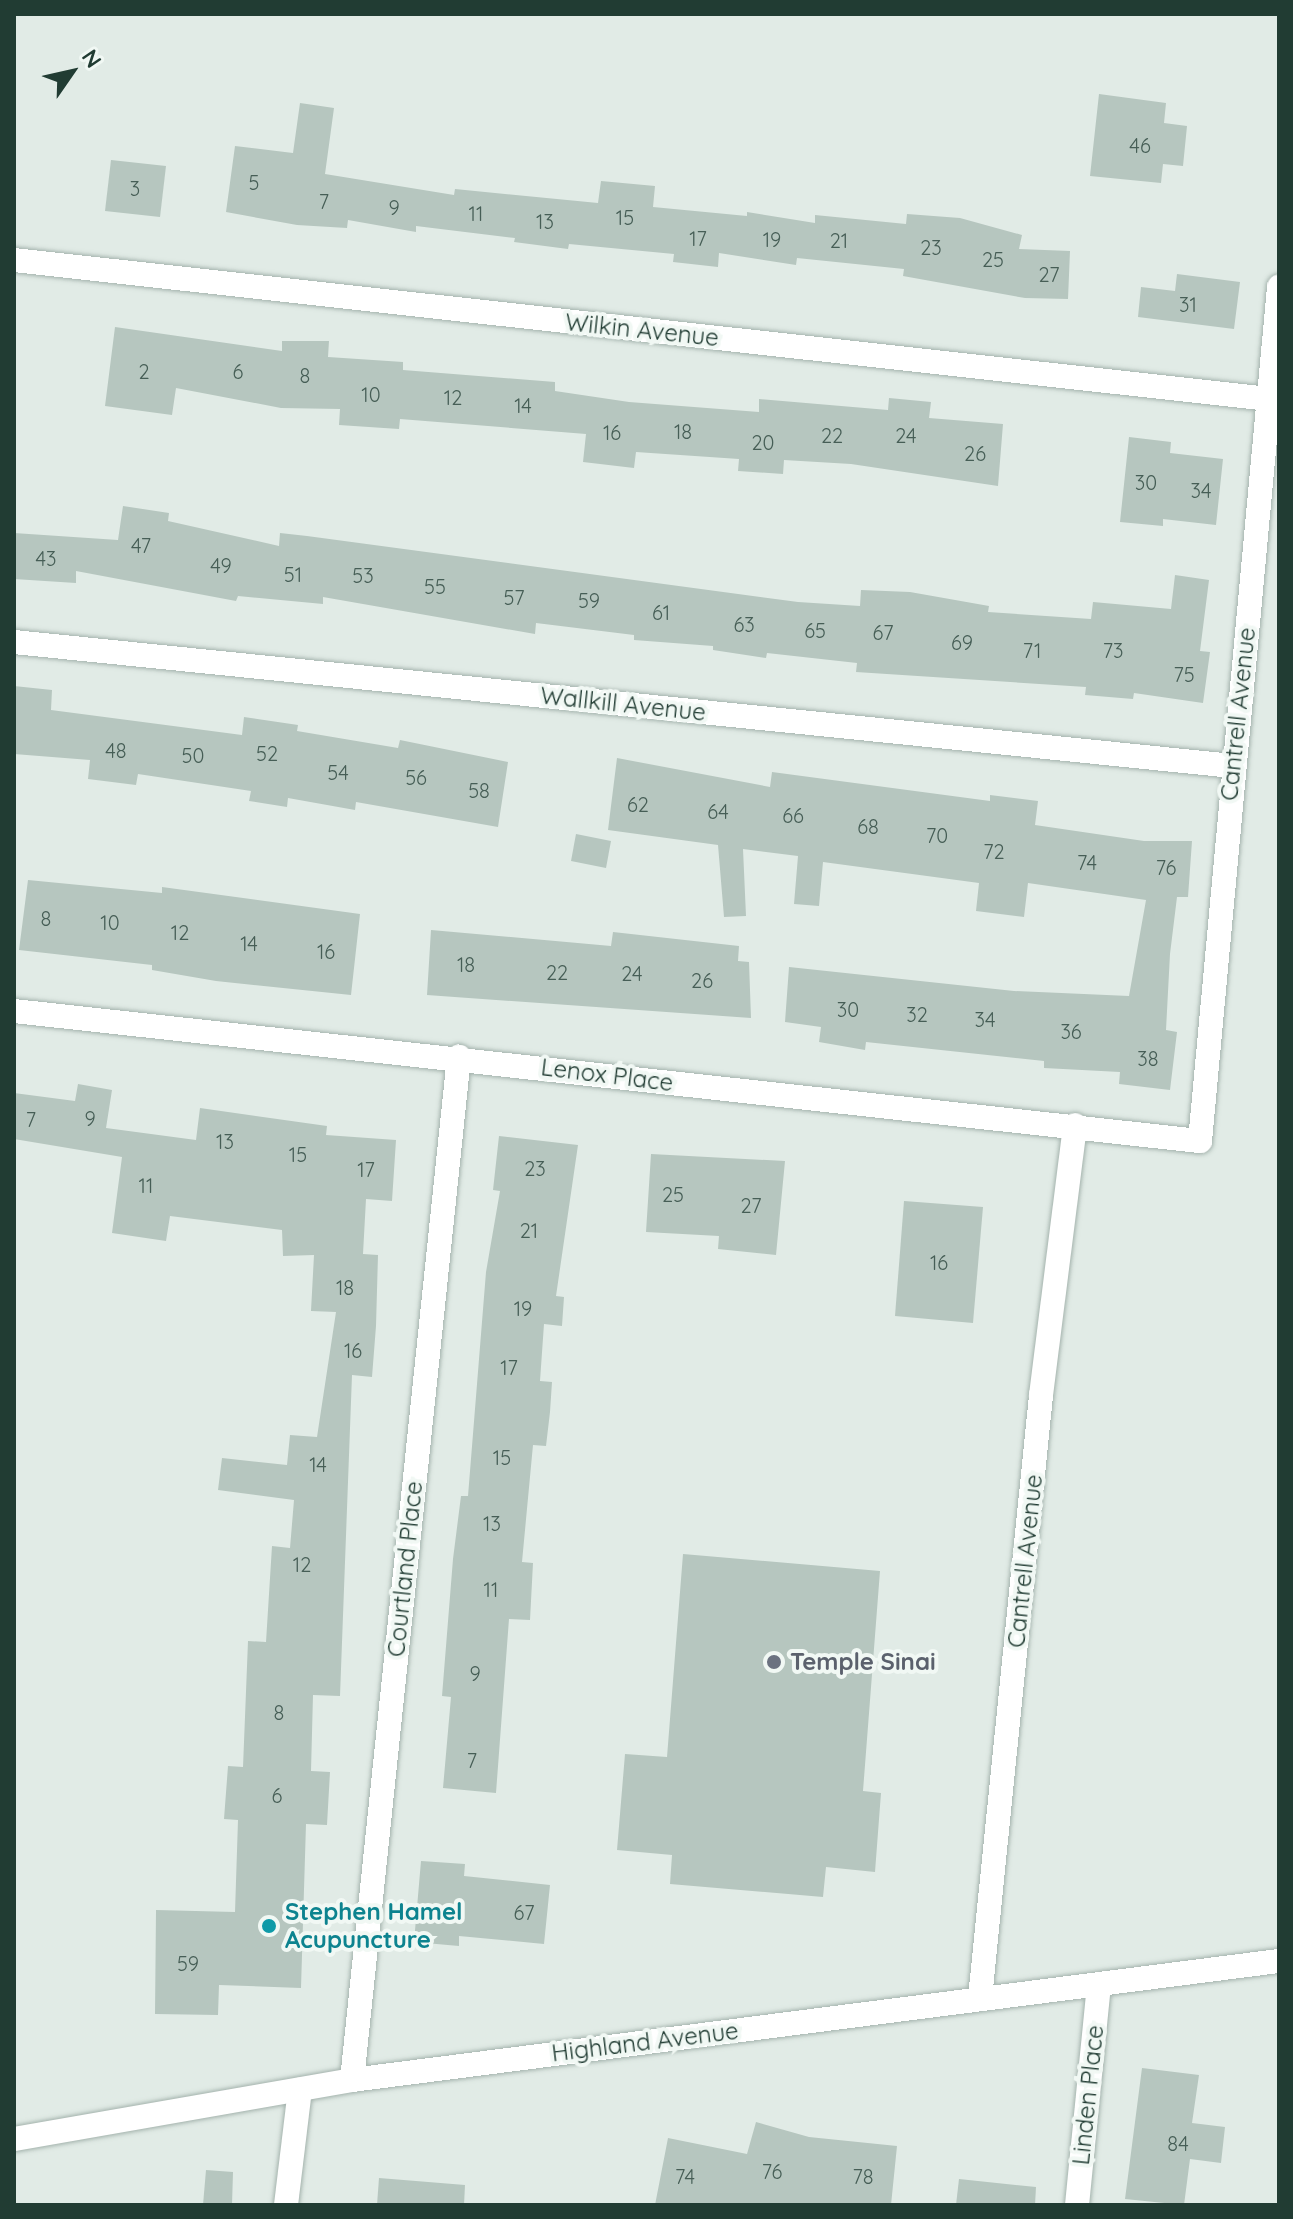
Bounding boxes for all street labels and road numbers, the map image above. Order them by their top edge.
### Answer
street label: Wilkin Avenue [564,308,720,352]
street label: Cantrell Avenue [1215,626,1261,802]
street label: Wallkill Avenue [539,681,707,727]
street label: Lenox Place [539,1053,675,1097]
street label: Cantrell Avenue [1002,1473,1048,1649]
street label: Courtland Place [381,1480,429,1658]
street label: Highland Avenue [550,2016,740,2068]
street label: Linden Place [1066,2024,1110,2166]

